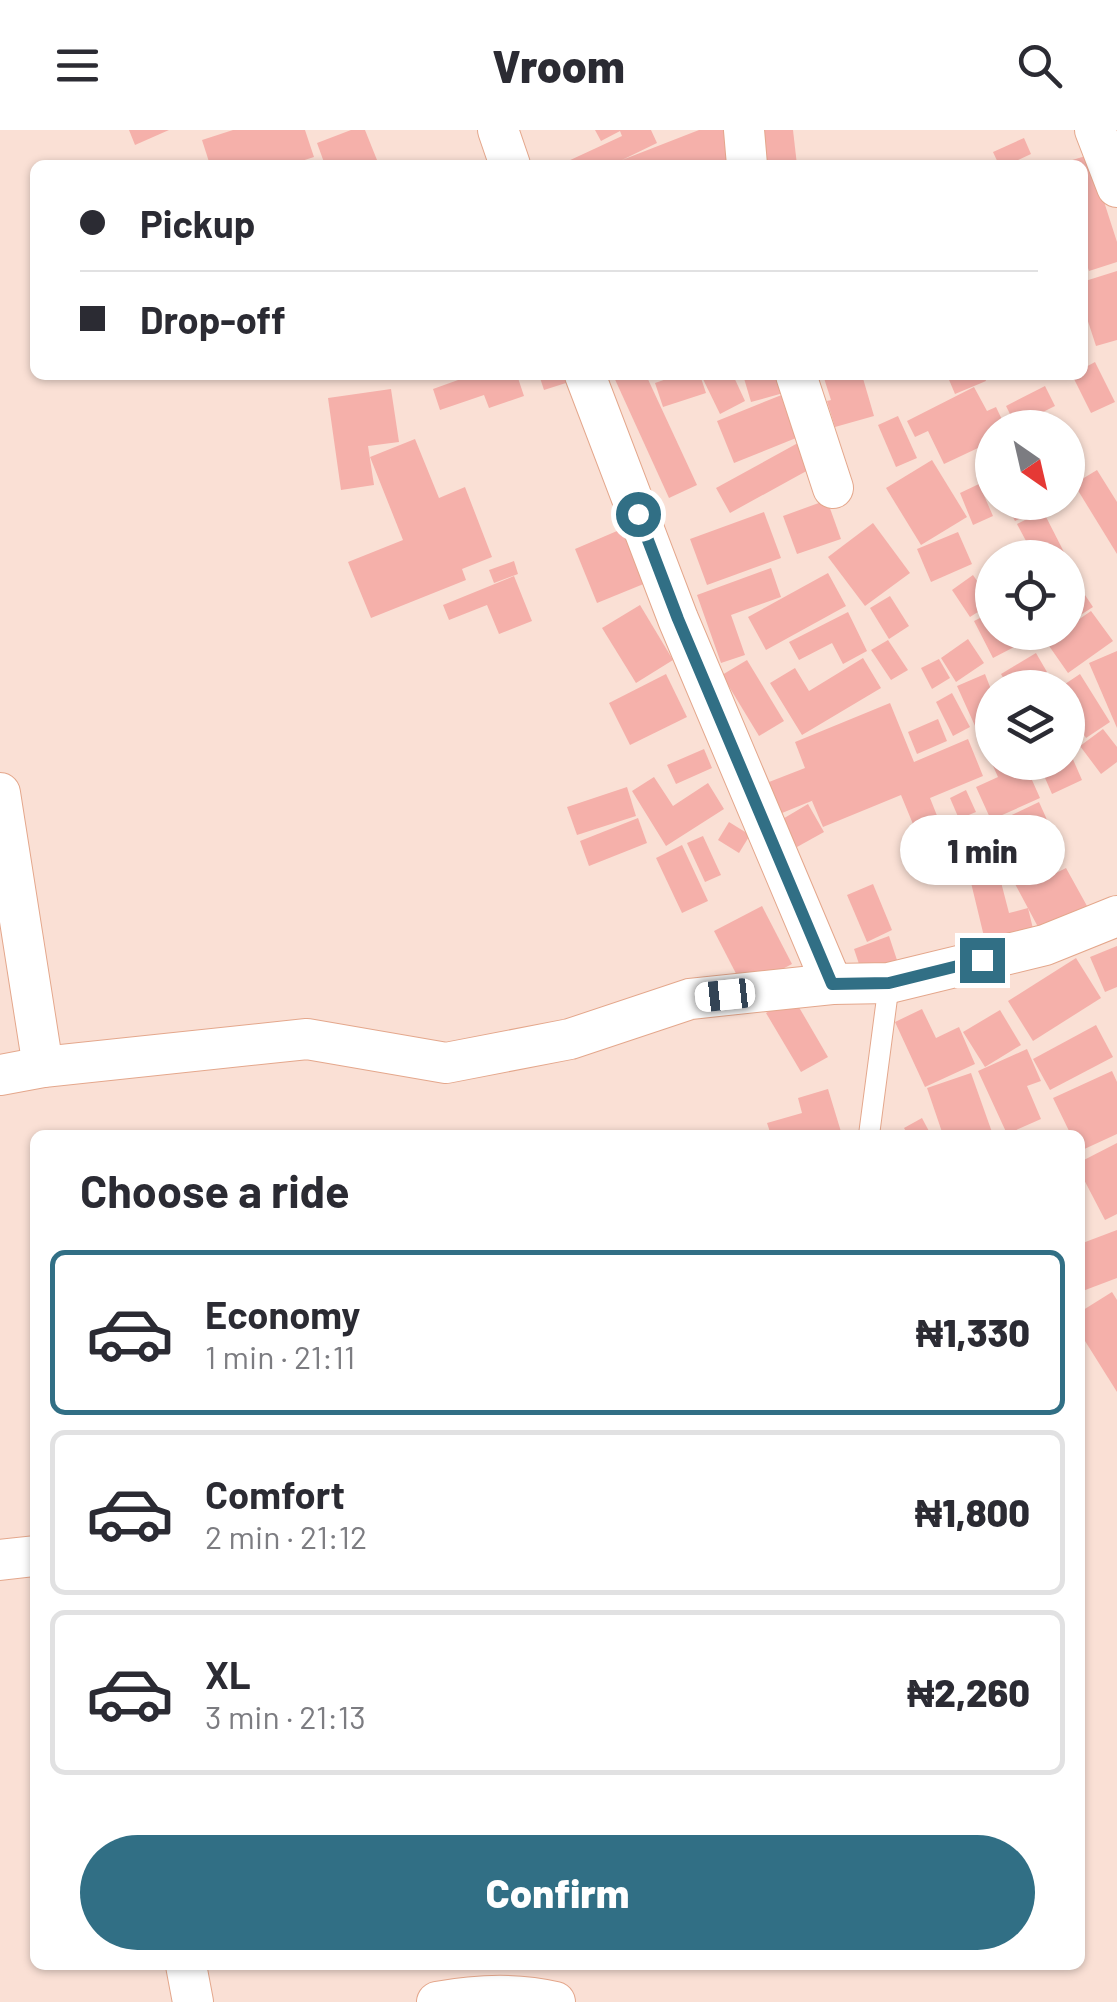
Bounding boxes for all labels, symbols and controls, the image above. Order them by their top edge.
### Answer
icon: menu [50,38,105,93]
text: Vroom [492,38,625,92]
icon: search [1012,38,1067,93]
text: Pickup [140,200,255,246]
text: Drop-off [140,296,286,342]
north arrow [975,410,1085,520]
map controls [975,410,1085,780]
route start [616,492,661,537]
button: locate [975,540,1085,650]
button: layers [975,670,1085,780]
callout: 1 min [900,815,1064,885]
text: 1 min [947,831,1018,869]
route end [960,938,1005,983]
car [694,977,756,1013]
text: Choose a ride [80,1163,350,1217]
icon: car [85,1288,175,1378]
text: Economy [205,1291,360,1337]
text: ₦1,330 [916,1309,1030,1355]
text: 1 min · 21:11 [205,1337,355,1375]
icon: car [85,1468,175,1558]
text: Comfort [205,1471,345,1517]
text: ₦1,800 [915,1489,1030,1535]
text: 2 min · 21:12 [205,1517,367,1555]
icon: car [85,1648,175,1738]
text: XL [205,1651,251,1697]
text: ₦2,260 [907,1669,1030,1715]
text: 3 min · 21:13 [205,1697,366,1735]
button: Confirm [80,1835,1035,1950]

